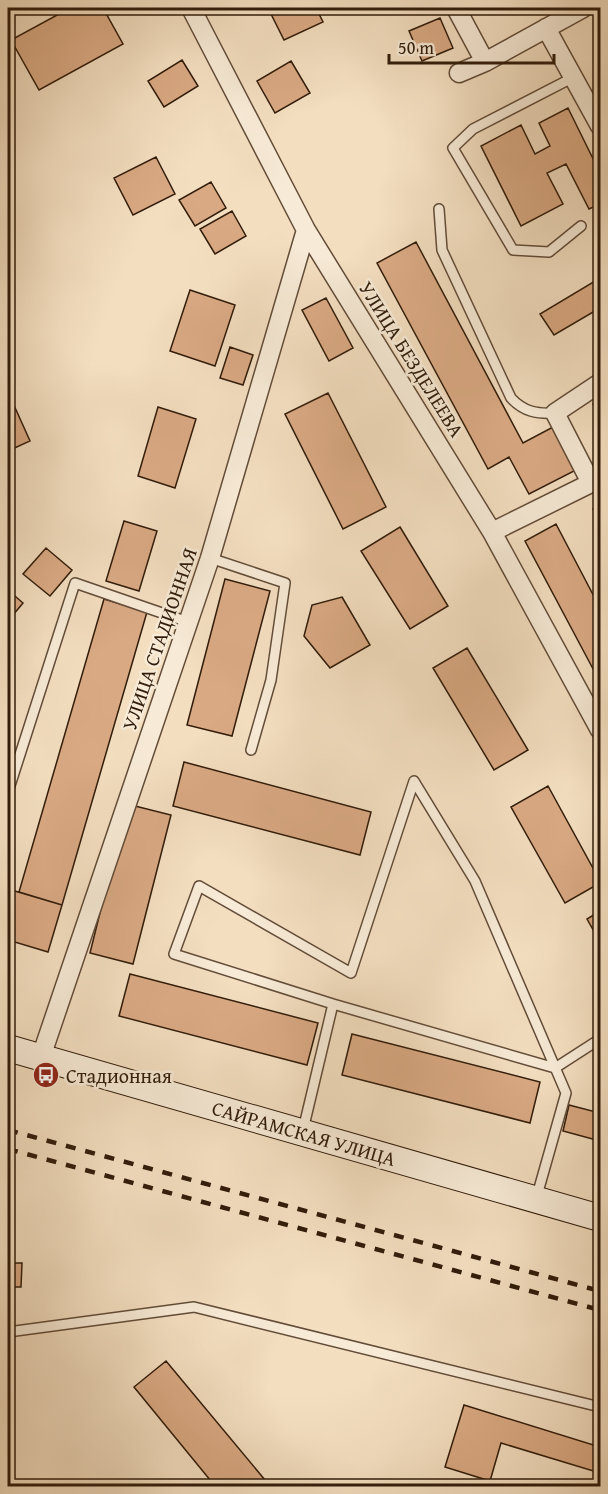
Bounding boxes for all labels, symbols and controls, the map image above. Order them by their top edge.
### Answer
scale bar [389,27,554,65]
text: 50 m [398,34,434,61]
street label: УЛИЦА БЕЗДЕЛЕЕВА [352,275,472,443]
street label: УЛИЦА СТАДИОННАЯ [114,544,204,734]
bus stop icon: Стадионная [31,1060,61,1090]
place label: Стадионная [66,1061,172,1090]
street label: САЙРАМСКАЯ УЛИЦА [209,1093,399,1173]

